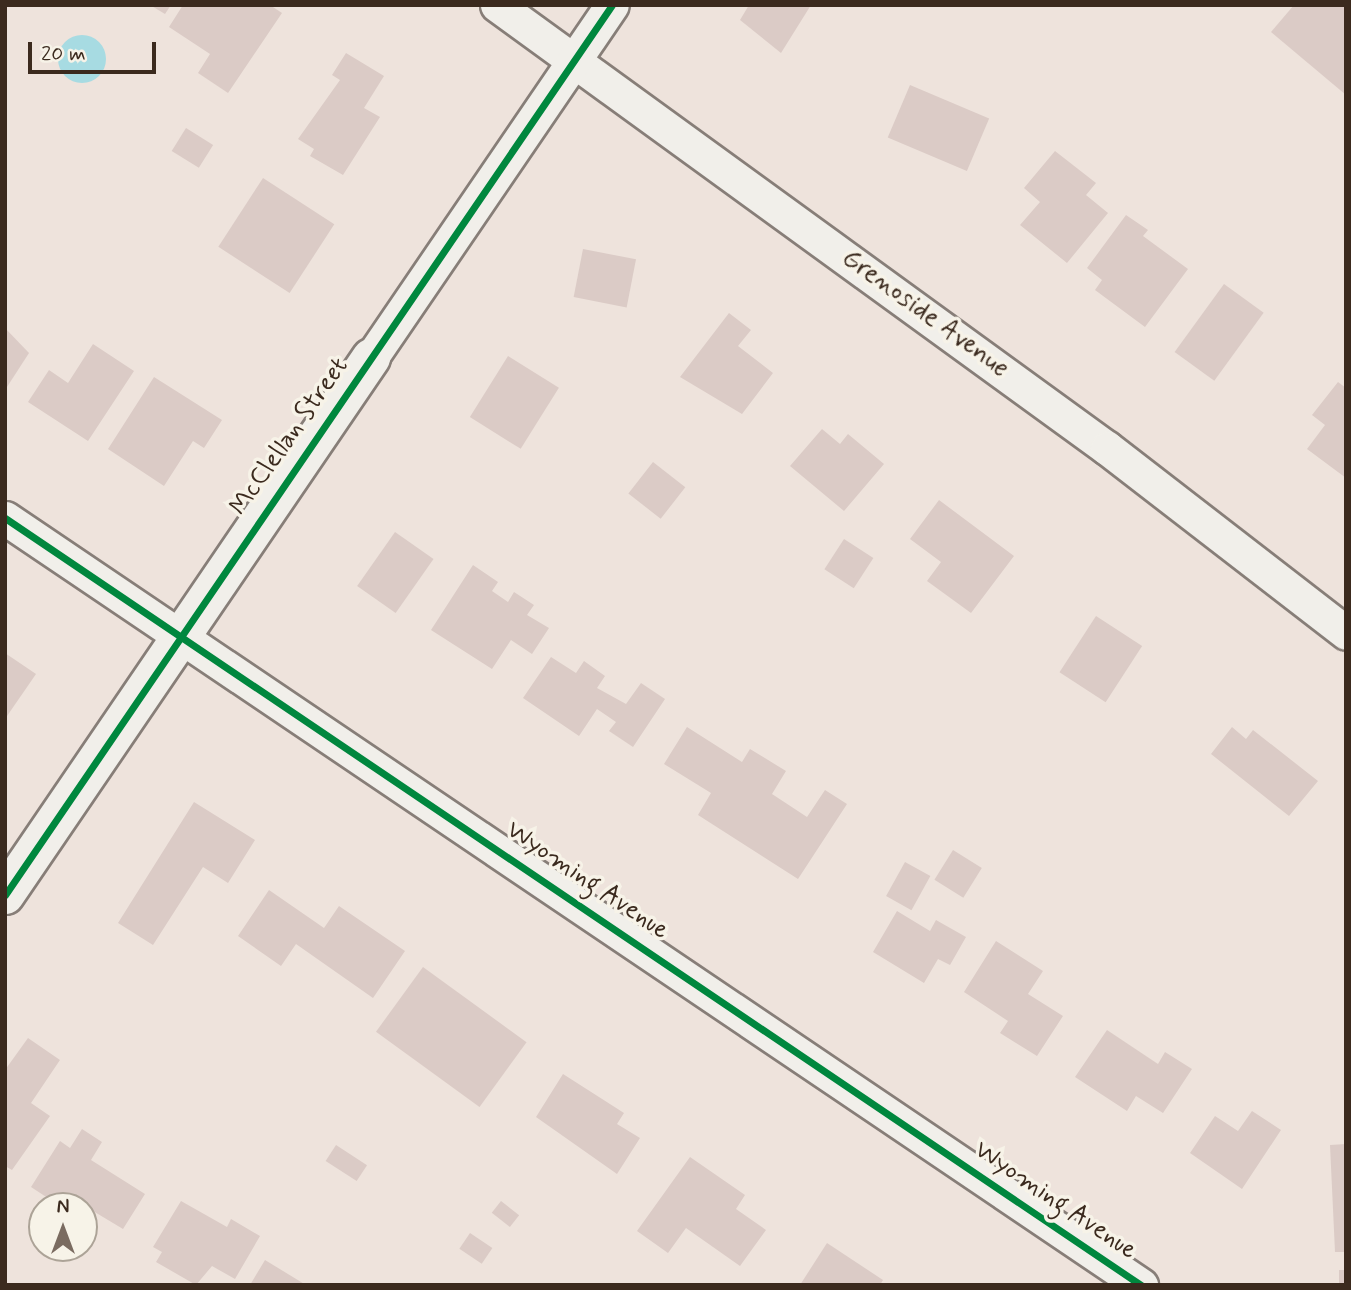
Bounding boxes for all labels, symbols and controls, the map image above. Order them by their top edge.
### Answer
scale bar [32,28,159,72]
text: 20 m [41,40,86,68]
street label: Grenoside Avenue [834,242,1016,386]
street label: McClellan Street [223,350,357,524]
street label: Wyoming Avenue [497,813,677,949]
street label: Wyoming Avenue [965,1133,1145,1269]
north arrow [28,1192,98,1262]
text: N [57,1195,69,1220]

